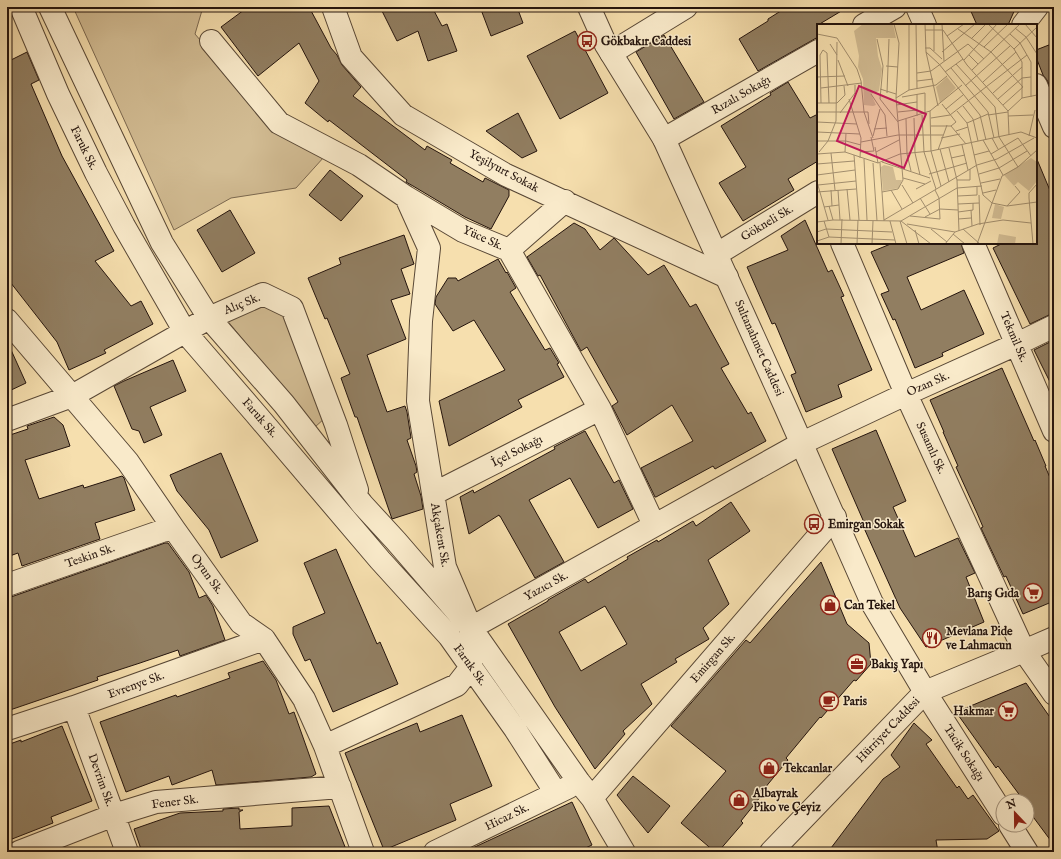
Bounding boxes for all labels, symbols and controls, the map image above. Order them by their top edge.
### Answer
inset map [817,24,1037,244]
bus stop icon: Gökbakır Caddesi [576,30,598,52]
place label: Gökbakır Caddesi [601,34,692,49]
street label: Rızalı Sokağı [709,72,773,118]
street label: Faruk Sk. [67,123,101,173]
street label: Yeşilyurt Sokak [466,146,542,196]
street label: Gökneli Sk. [738,201,796,245]
street label: Yüce Sk. [460,222,506,254]
street label: Alıç Sk. [221,290,262,318]
street label: Sultanahmet Caddesi [731,297,787,399]
street label: Tekmil Sk. [997,310,1031,364]
street label: Ozan Sk. [904,368,952,400]
street label: Faruk Sk. [239,395,281,441]
street label: Susamlı Sk. [912,420,950,476]
street label: İçel Sokağı [488,431,545,470]
street label: Akçakent Sk. [427,501,453,568]
bus stop icon: Emirgan Sokak [803,513,825,535]
place label: Emirgan Sokak [828,517,905,533]
street label: Teskin Sk. [63,541,117,571]
street label: Oyun Sk. [187,551,227,597]
street label: Yazıcı Sk. [521,568,571,604]
supermarket icon: Barış Gıda [1022,582,1044,604]
place label: Barış Gıda [967,586,1020,602]
shop icon: Can Tekel [819,594,841,616]
place label: Can Tekel [844,598,896,613]
place label: Mevlana Pide ve Lahmacun [945,624,1013,653]
restaurant icon: Mevlana Pide ve Lahmacun [921,627,943,649]
street label: Emirgan Sk. [687,630,739,686]
street label: Faruk Sk. [450,641,490,689]
office icon: Bakış Yapı [846,653,868,675]
place label: Bakış Yapı [871,657,924,673]
street label: Evrenye Sk. [106,668,166,702]
cafe icon: Paris [818,690,840,712]
place label: Paris [843,694,868,709]
street label: Hürriyet Caddesi [853,694,923,766]
supermarket icon: Hakmar [997,700,1019,722]
place label: Hakmar [953,704,995,719]
street label: Tacik Sokağı [940,722,988,784]
street label: Devrim Sk. [84,751,118,809]
shop icon: Tekcanlar [758,757,780,779]
place label: Tekcanlar [782,761,833,776]
place label: Albayrak Piko ve Çeyiz [752,786,821,816]
shop icon: Albayrak Piko ve Çeyiz [728,789,750,811]
street label: Fener Sk. [151,792,199,812]
north arrow [995,793,1035,833]
text: N [1004,796,1019,813]
street label: Hicaz Sk. [482,800,532,834]

